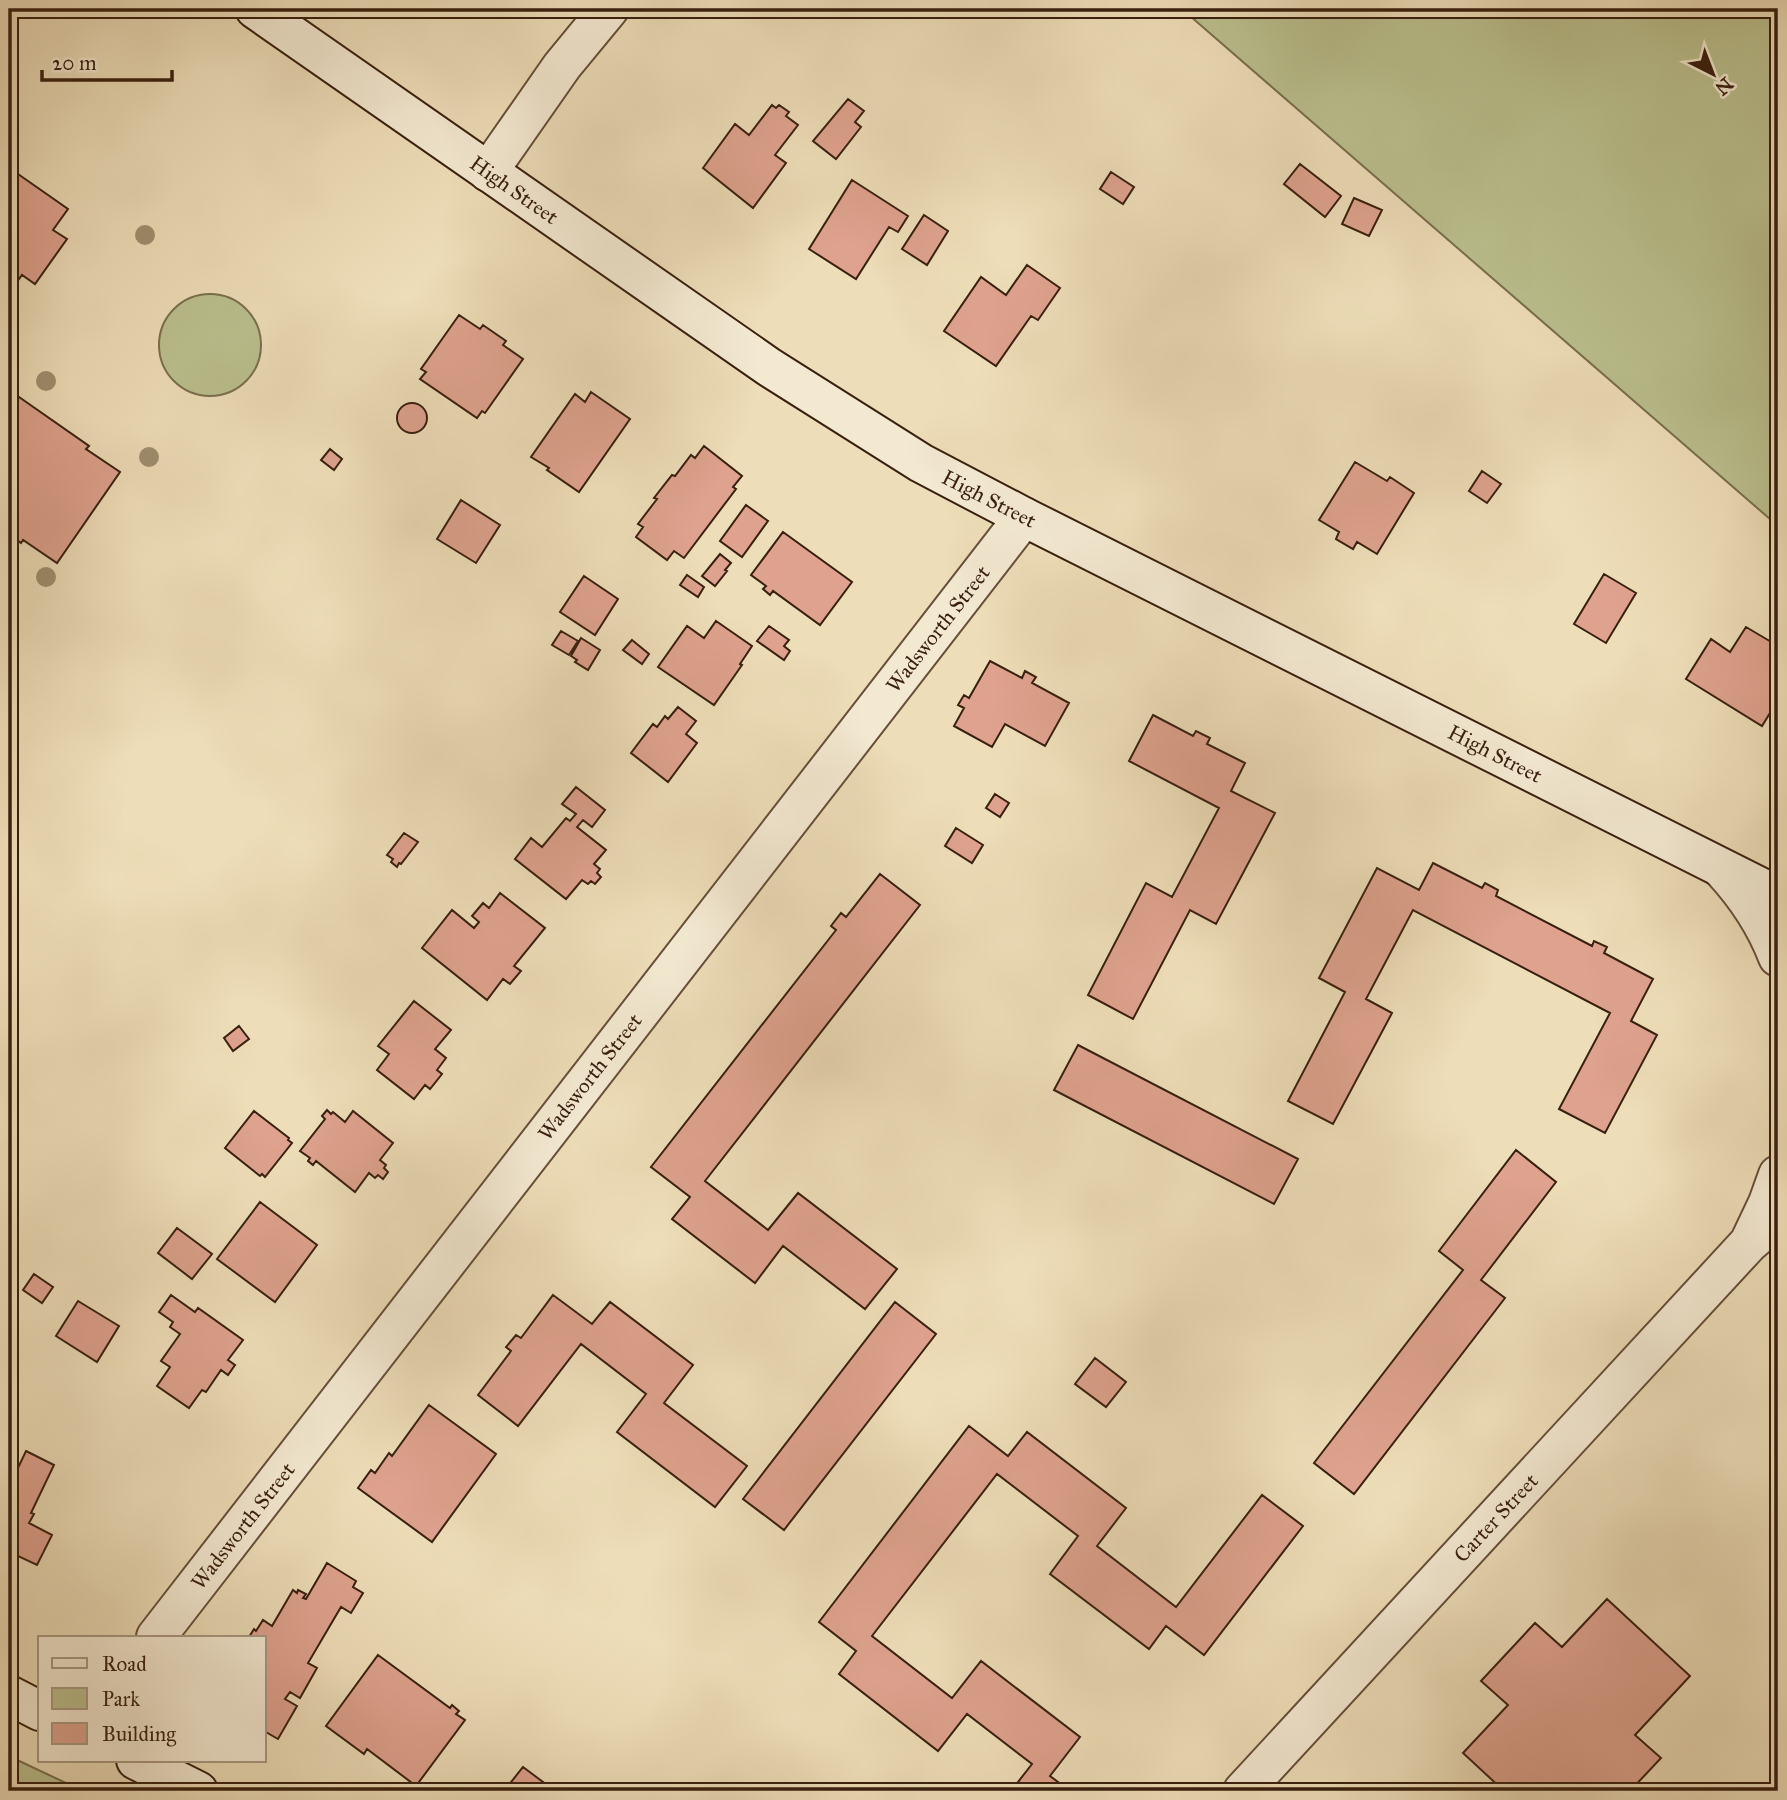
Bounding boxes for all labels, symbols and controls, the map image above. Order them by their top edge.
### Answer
scale bar [42,38,172,82]
north arrow [1678,38,1748,108]
text: 20 m [52,50,97,76]
text: N [1710,72,1738,100]
street label: High Street [465,150,564,230]
street label: High Street [938,464,1041,534]
street label: Wadsworth Street [880,560,996,698]
street label: High Street [1444,719,1547,789]
street label: Wadsworth Street [532,1008,648,1146]
street label: Wadsworth Street [185,1457,301,1595]
street label: Carter Street [1448,1468,1544,1568]
legend [38,1636,266,1762]
text: Road [102,1651,147,1677]
text: Park [102,1686,140,1712]
text: Building [102,1721,176,1747]

